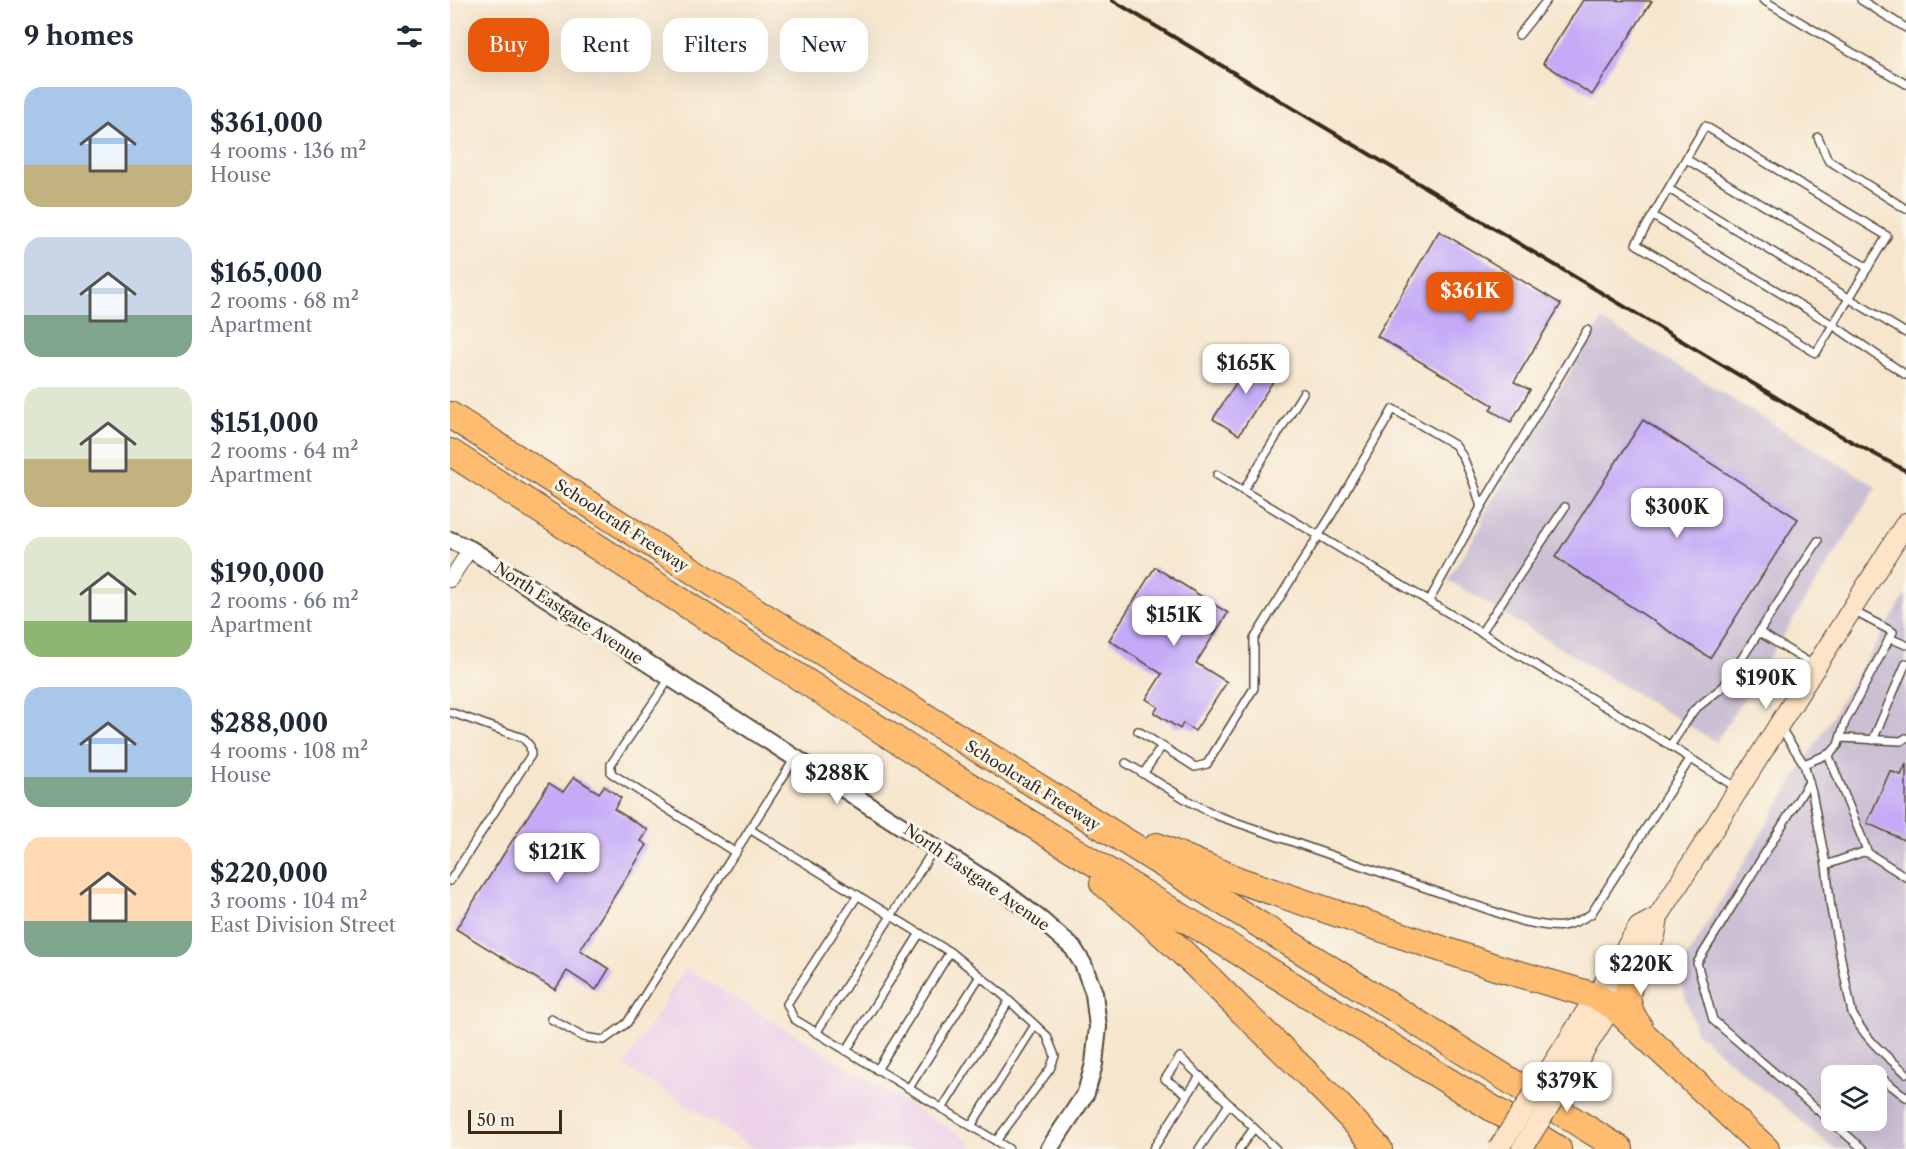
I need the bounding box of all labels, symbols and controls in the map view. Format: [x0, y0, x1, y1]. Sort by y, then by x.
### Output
chip: Buy [468, 18, 549, 72]
chip: Rent [561, 18, 651, 72]
chip: Filters [663, 18, 768, 72]
chip: New [780, 18, 868, 72]
text: 9 homes [24, 20, 134, 52]
icon: filters [393, 20, 426, 53]
text: $361,000 [210, 107, 323, 139]
icon: home [72, 111, 144, 183]
text: 4 rooms · 136 m² [210, 139, 366, 163]
text: House [210, 163, 271, 187]
text: $165,000 [210, 257, 323, 289]
icon: home [72, 261, 144, 333]
pin: $361K [1428, 272, 1512, 323]
text: $361K [1440, 279, 1500, 303]
text: 2 rooms · 68 m² [210, 289, 359, 313]
text: Apartment [210, 313, 313, 337]
pin: $165K [1204, 344, 1288, 395]
text: $165K [1216, 351, 1276, 375]
text: $151,000 [210, 407, 319, 439]
icon: home [72, 411, 144, 483]
text: 2 rooms · 64 m² [210, 439, 359, 463]
text: Apartment [210, 463, 313, 487]
street label: Schoolcraft Freeway [551, 474, 694, 576]
pin: $300K [1635, 488, 1719, 539]
text: $300K [1645, 495, 1709, 519]
text: $190,000 [210, 557, 325, 589]
street label: North Eastgate Avenue [491, 557, 647, 669]
icon: home [72, 561, 144, 633]
text: 2 rooms · 66 m² [210, 589, 359, 613]
pin: $151K [1132, 596, 1216, 647]
text: $151K [1146, 603, 1202, 627]
text: Apartment [210, 613, 313, 637]
pin: $190K [1724, 659, 1808, 710]
text: $190K [1736, 666, 1796, 690]
text: $288,000 [210, 707, 328, 739]
icon: home [72, 711, 144, 783]
street label: Schoolcraft Freeway [962, 735, 1105, 835]
text: 4 rooms · 108 m² [210, 739, 368, 763]
pin: $288K [795, 754, 879, 805]
text: $288K [805, 761, 869, 785]
text: House [210, 763, 271, 787]
street label: North Eastgate Avenue [900, 819, 1054, 935]
pin: $121K [515, 833, 599, 884]
text: $121K [529, 840, 585, 864]
text: $220,000 [210, 857, 328, 889]
icon: home [72, 861, 144, 933]
text: 3 rooms · 104 m² [210, 889, 367, 913]
text: East Division Street [210, 913, 396, 937]
pin: $220K [1599, 945, 1683, 996]
text: $220K [1609, 952, 1673, 976]
pin: $379K [1525, 1062, 1609, 1113]
map controls [1821, 1065, 1887, 1131]
button: layers [1821, 1065, 1887, 1131]
text: $379K [1537, 1069, 1597, 1093]
scale bar [468, 1107, 562, 1134]
text: 50 m [477, 1110, 515, 1130]

